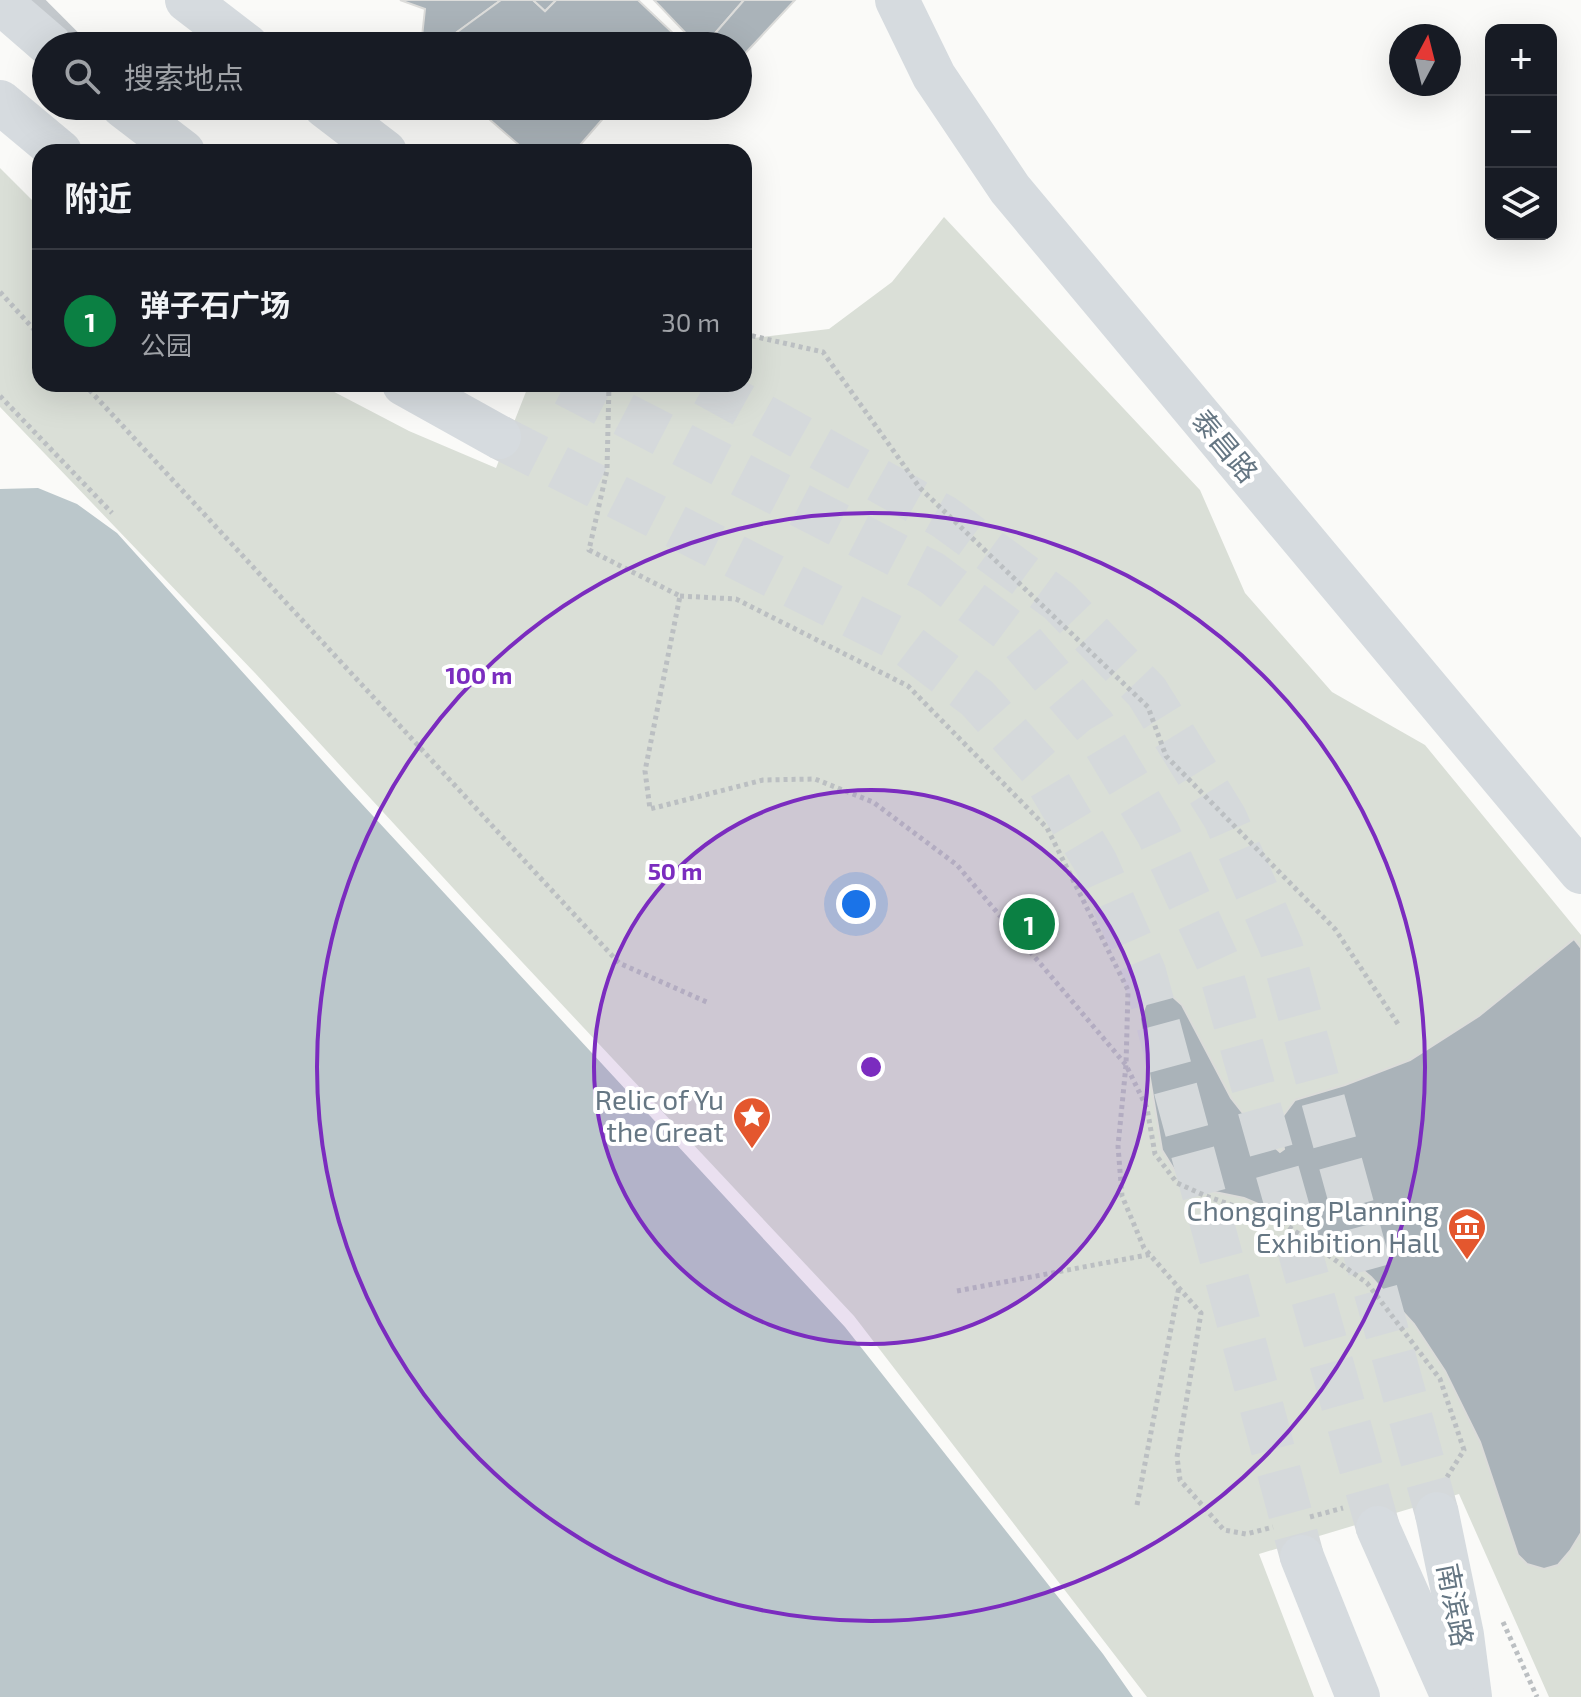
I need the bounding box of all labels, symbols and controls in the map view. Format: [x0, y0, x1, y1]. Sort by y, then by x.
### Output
north arrow [1389, 24, 1461, 96]
map controls [1485, 24, 1557, 240]
button: + [1485, 24, 1557, 96]
search box [32, 32, 752, 120]
icon: search [60, 54, 104, 98]
text: 搜索地点 [124, 59, 244, 95]
button: − [1485, 96, 1557, 168]
button: layers [1485, 168, 1557, 240]
text: 附近 [64, 177, 132, 218]
text: 弹子石广场 [140, 286, 290, 322]
text: 1 [84, 306, 96, 337]
text: 30 m [661, 306, 720, 337]
text: 公园 [140, 329, 192, 360]
street label: 泰昌路 [1186, 402, 1266, 488]
text: 100 m [446, 660, 512, 689]
text: 50 m [648, 856, 702, 885]
your location [836, 884, 876, 924]
pin: 1 [1003, 894, 1055, 954]
centre of rings [857, 1053, 885, 1081]
place label: Relic of Yu the Great [595, 1082, 724, 1148]
place icon: Relic of Yu the Great [731, 1095, 773, 1150]
place label: Chongqing Planning Exhibition Hall [1186, 1193, 1440, 1259]
museum icon: Chongqing Planning Exhibition Hall [1446, 1206, 1488, 1261]
street label: 南滨路 [1431, 1560, 1481, 1649]

